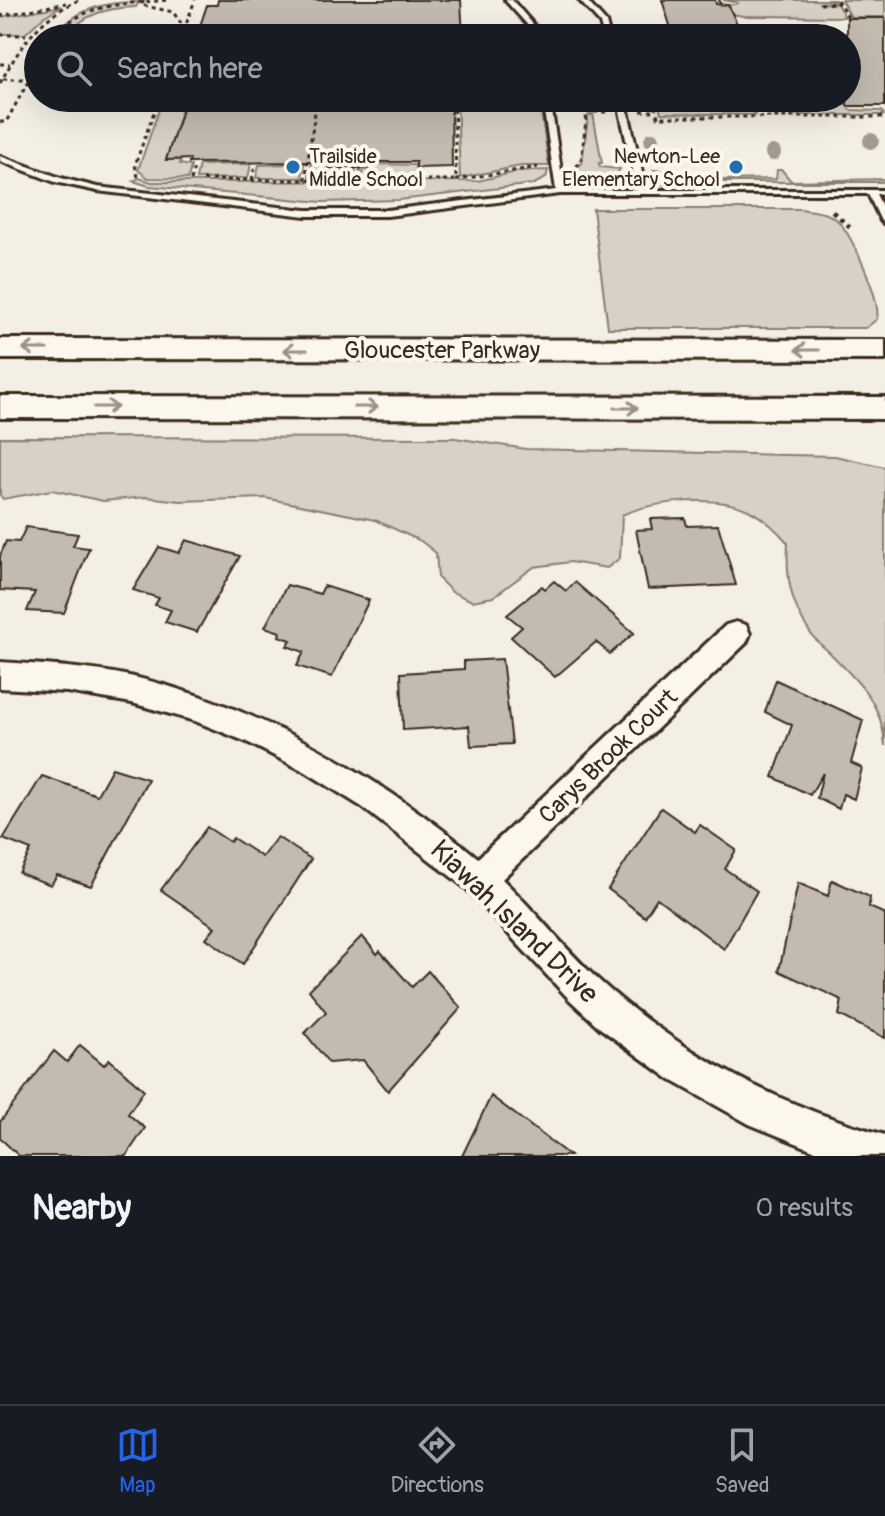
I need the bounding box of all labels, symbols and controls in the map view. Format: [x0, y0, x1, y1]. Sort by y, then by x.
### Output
search box [24, 24, 861, 112]
icon: search [52, 46, 96, 90]
text: Search here [116, 50, 263, 87]
place label: Trailside Middle School [309, 144, 423, 192]
place label: Newton-Lee Elementary School [562, 144, 720, 192]
marker: Trailside Middle School [284, 158, 302, 176]
marker: Newton-Lee Elementary School [727, 158, 745, 176]
street label: Gloucester Parkway [344, 336, 540, 365]
one-way arrow [22, 341, 49, 357]
one-way arrow [282, 342, 309, 358]
one-way arrow [794, 342, 821, 358]
one-way arrow [92, 399, 119, 415]
one-way arrow [352, 399, 379, 415]
one-way arrow [612, 400, 639, 416]
street label: Carys Brook Court [533, 683, 684, 830]
street label: Kiawah Island Drive [422, 833, 606, 1011]
text: Nearby [32, 1187, 131, 1230]
text: 0 results [756, 1192, 853, 1224]
tab: Map [116, 1423, 160, 1499]
tab: Directions [391, 1423, 484, 1499]
tab: Saved [715, 1423, 769, 1499]

